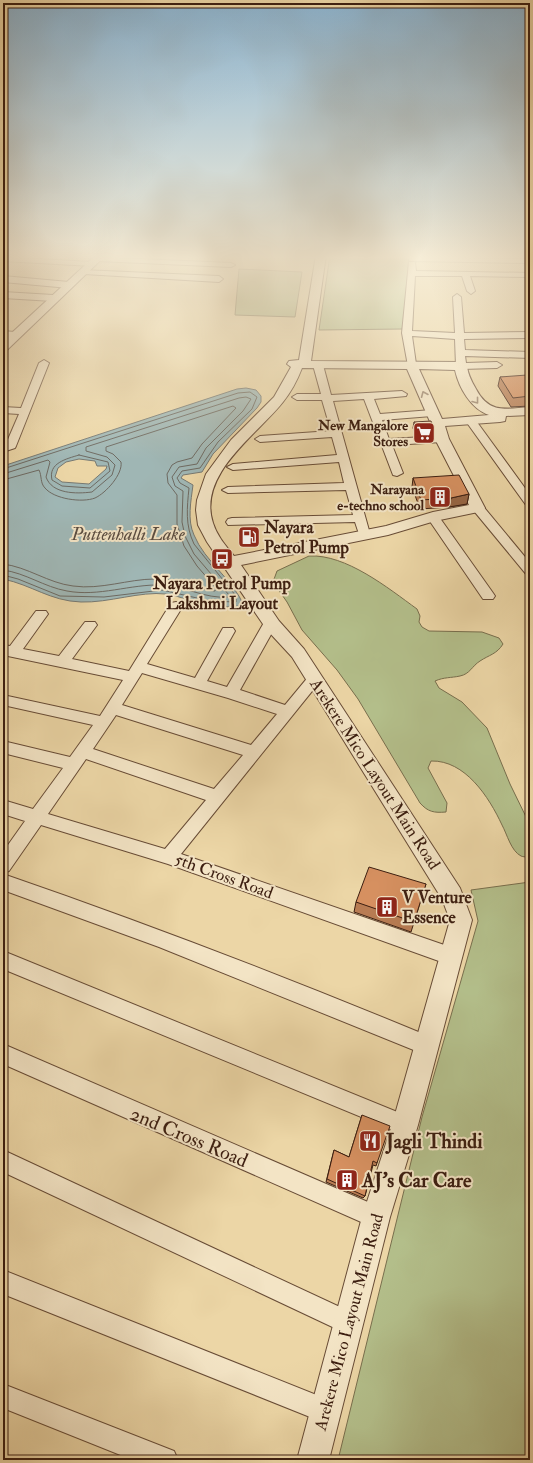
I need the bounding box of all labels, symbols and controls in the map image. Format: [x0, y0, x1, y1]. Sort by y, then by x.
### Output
one-way arrow [420, 391, 428, 398]
one-way arrow [471, 396, 478, 403]
place label: New Mangalore Stores [317, 417, 408, 450]
supermarket icon: New Mangalore Stores [411, 420, 437, 446]
place label: Narayana e-techno school [337, 481, 425, 514]
building icon: Narayana e-techno school [427, 484, 453, 510]
place label: Nayara Petrol Pump [263, 517, 349, 559]
water label: Puttenhalli Lake [70, 523, 186, 546]
fuel station icon: Nayara Petrol Pump [236, 524, 262, 550]
bus stop icon: Nayara Petrol Pump Lakshmi Layout [209, 546, 235, 572]
place label: Nayara Petrol Pump Lakshmi Layout [152, 573, 291, 615]
street label: Arekere Mico Layout Main Road [304, 674, 445, 875]
street label: 5th Cross Road [172, 849, 277, 904]
place label: V Venture Essence [401, 887, 473, 928]
building icon: V Venture Essence [374, 894, 400, 920]
street label: 2nd Cross Road [126, 1101, 252, 1173]
restaurant icon: Jagli Thindi [357, 1128, 383, 1154]
place label: Jagli Thindi [385, 1129, 483, 1155]
building icon: AJ's Car Care [334, 1167, 360, 1193]
place label: AJ's Car Care [361, 1168, 472, 1193]
street label: Arekere Mico Layout Main Road [310, 1211, 389, 1434]

